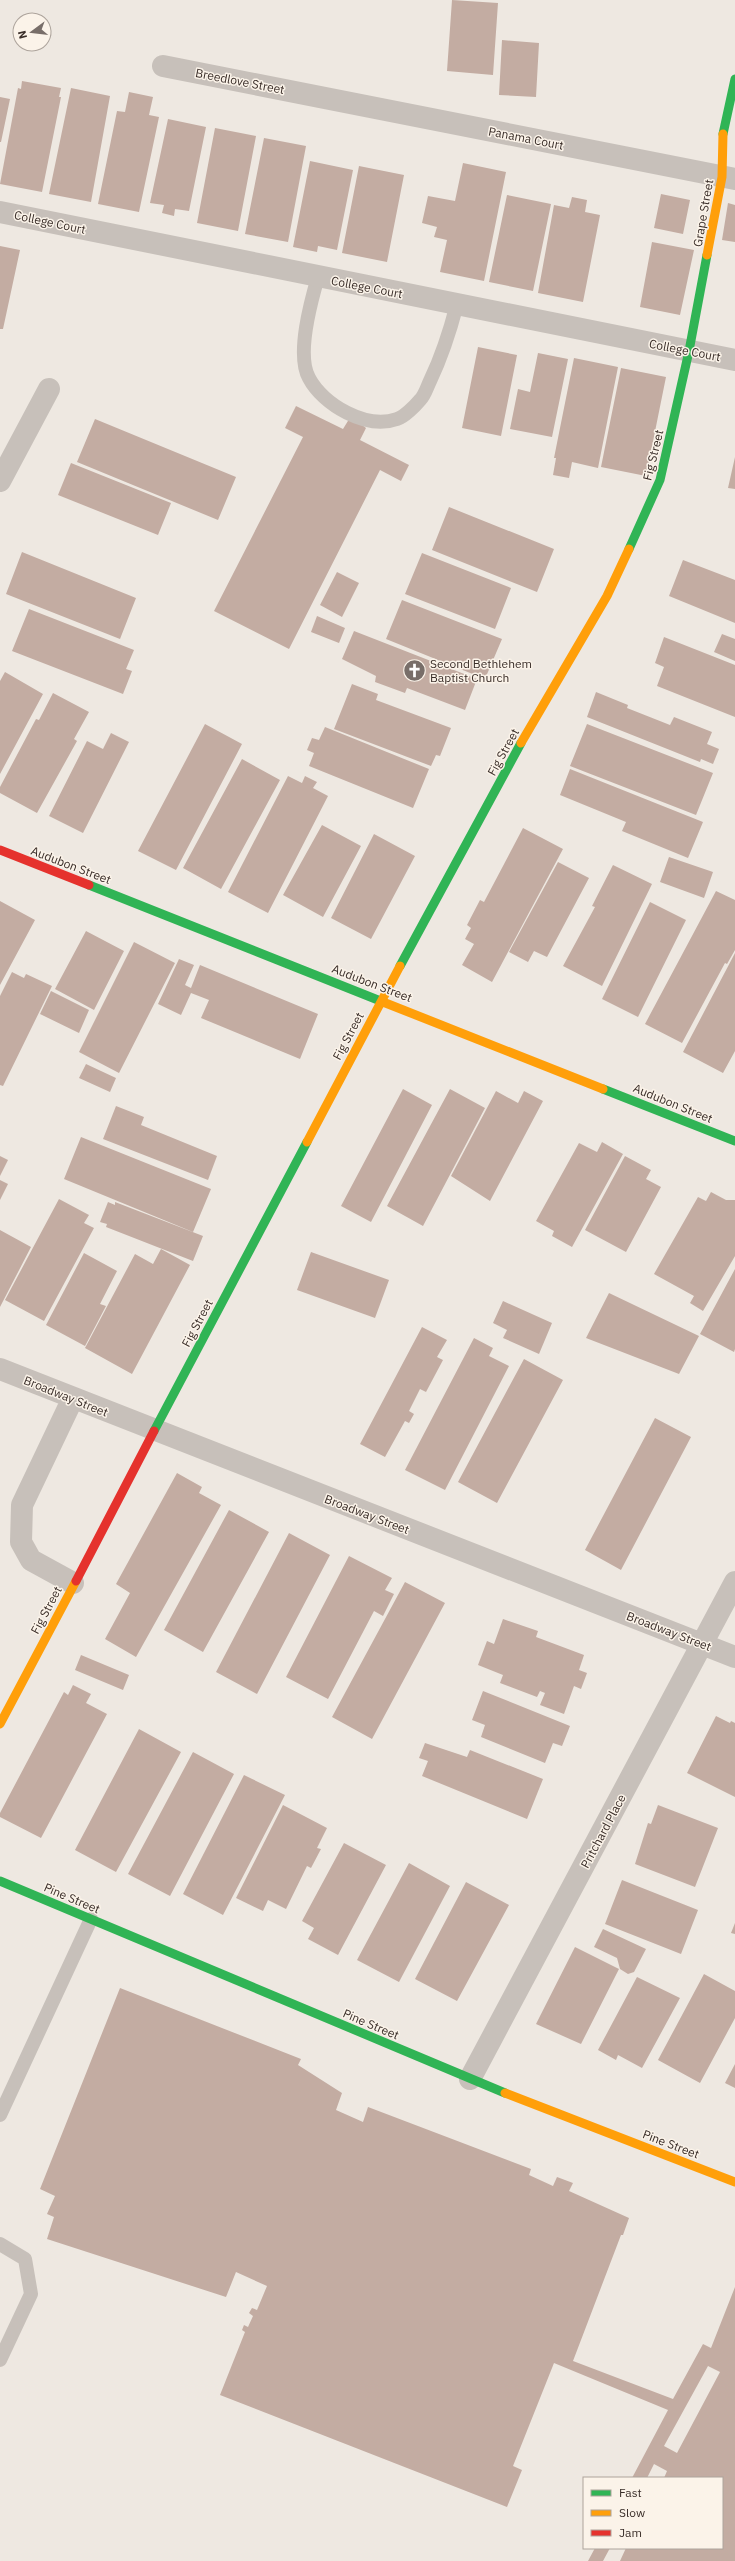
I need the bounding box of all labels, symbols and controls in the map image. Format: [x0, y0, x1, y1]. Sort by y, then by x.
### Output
north arrow [12, 12, 52, 52]
text: N [15, 29, 30, 40]
street label: Breedlove Street [194, 65, 286, 97]
street label: Panama Court [487, 123, 565, 153]
street label: Grape Street [690, 178, 716, 248]
street label: College Court [13, 207, 87, 237]
street label: College Court [330, 273, 404, 301]
street label: College Court [648, 336, 722, 364]
street label: Fig Street [639, 428, 667, 482]
place label: Second Bethlehem Baptist Church [430, 656, 532, 685]
church icon: Second Bethlehem Baptist Church [401, 657, 427, 683]
street label: Fig Street [484, 726, 522, 778]
street label: Audubon Street [29, 843, 113, 887]
street label: Audubon Street [330, 961, 414, 1005]
street label: Fig Street [329, 1010, 367, 1062]
street label: Audubon Street [631, 1080, 715, 1126]
street label: Fig Street [178, 1297, 216, 1349]
street label: Broadway Street [22, 1372, 110, 1420]
street label: Broadway Street [323, 1491, 411, 1537]
street label: Fig Street [27, 1584, 65, 1636]
street label: Broadway Street [625, 1608, 713, 1654]
street label: Pritchard Place [577, 1791, 629, 1871]
street label: Pine Street [42, 1879, 102, 1917]
street label: Pine Street [341, 2005, 401, 2043]
street label: Pine Street [641, 2126, 701, 2162]
legend [583, 2477, 723, 2549]
text: Fast [619, 2485, 642, 2500]
text: Slow [619, 2505, 645, 2520]
text: Jam [619, 2525, 642, 2540]

